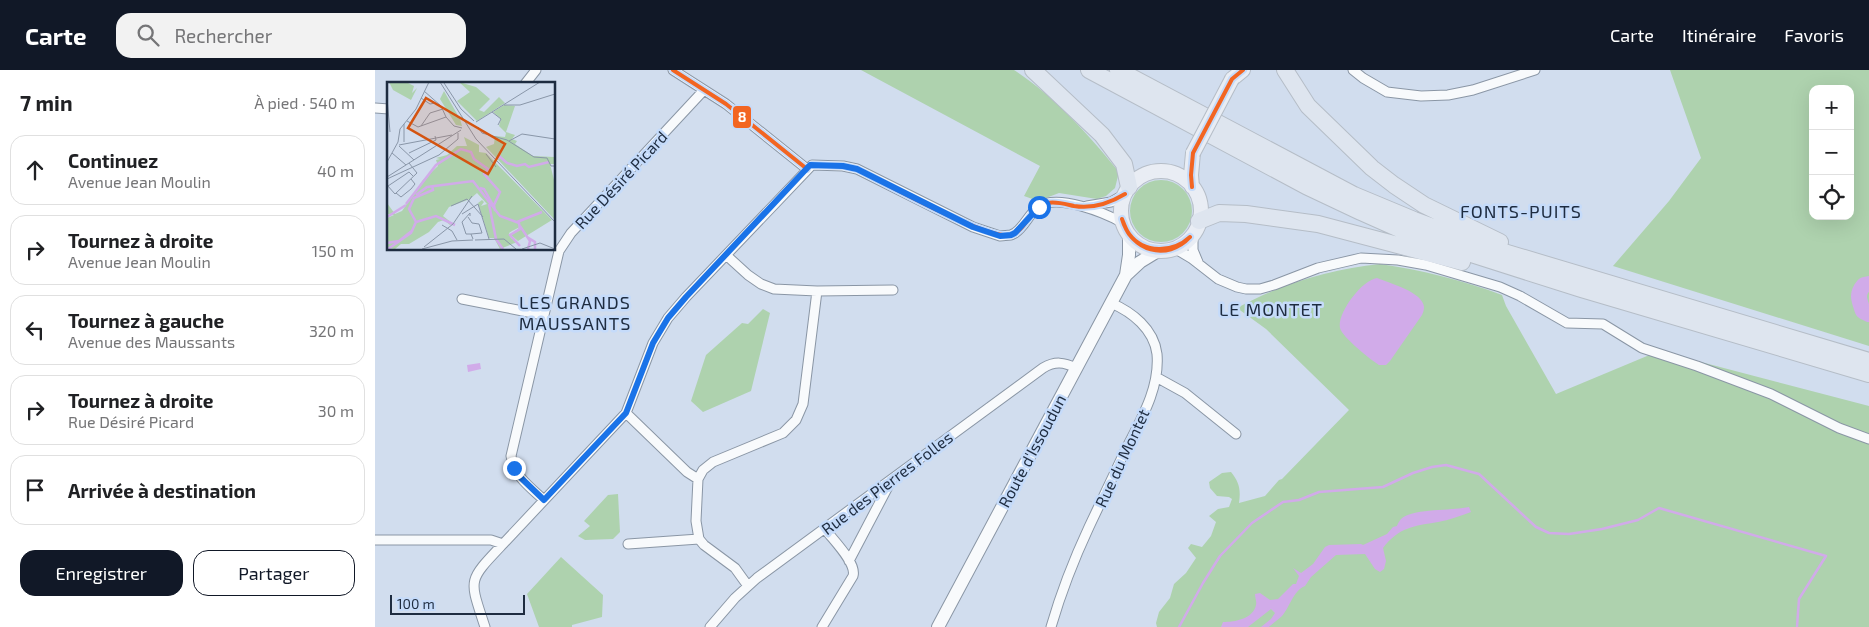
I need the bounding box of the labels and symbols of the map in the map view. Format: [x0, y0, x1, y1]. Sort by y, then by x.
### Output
inset map [387, 82, 555, 250]
line badge: 8 [732, 105, 752, 129]
text: 8 [738, 108, 746, 125]
street label: Rue Désiré Picard [571, 127, 671, 232]
route start [1028, 196, 1051, 219]
district label: FONTS-PUITS [1460, 200, 1582, 222]
district label: LES GRANDS MAUSSANTS [519, 291, 631, 334]
district label: LE MONTET [1219, 298, 1323, 320]
street label: Route d'Issoudun [994, 391, 1069, 510]
street label: Rue du Montet [1090, 406, 1153, 510]
street label: Rue des Pierres Folles [817, 427, 956, 538]
route end [503, 457, 526, 480]
scale bar [390, 592, 525, 615]

